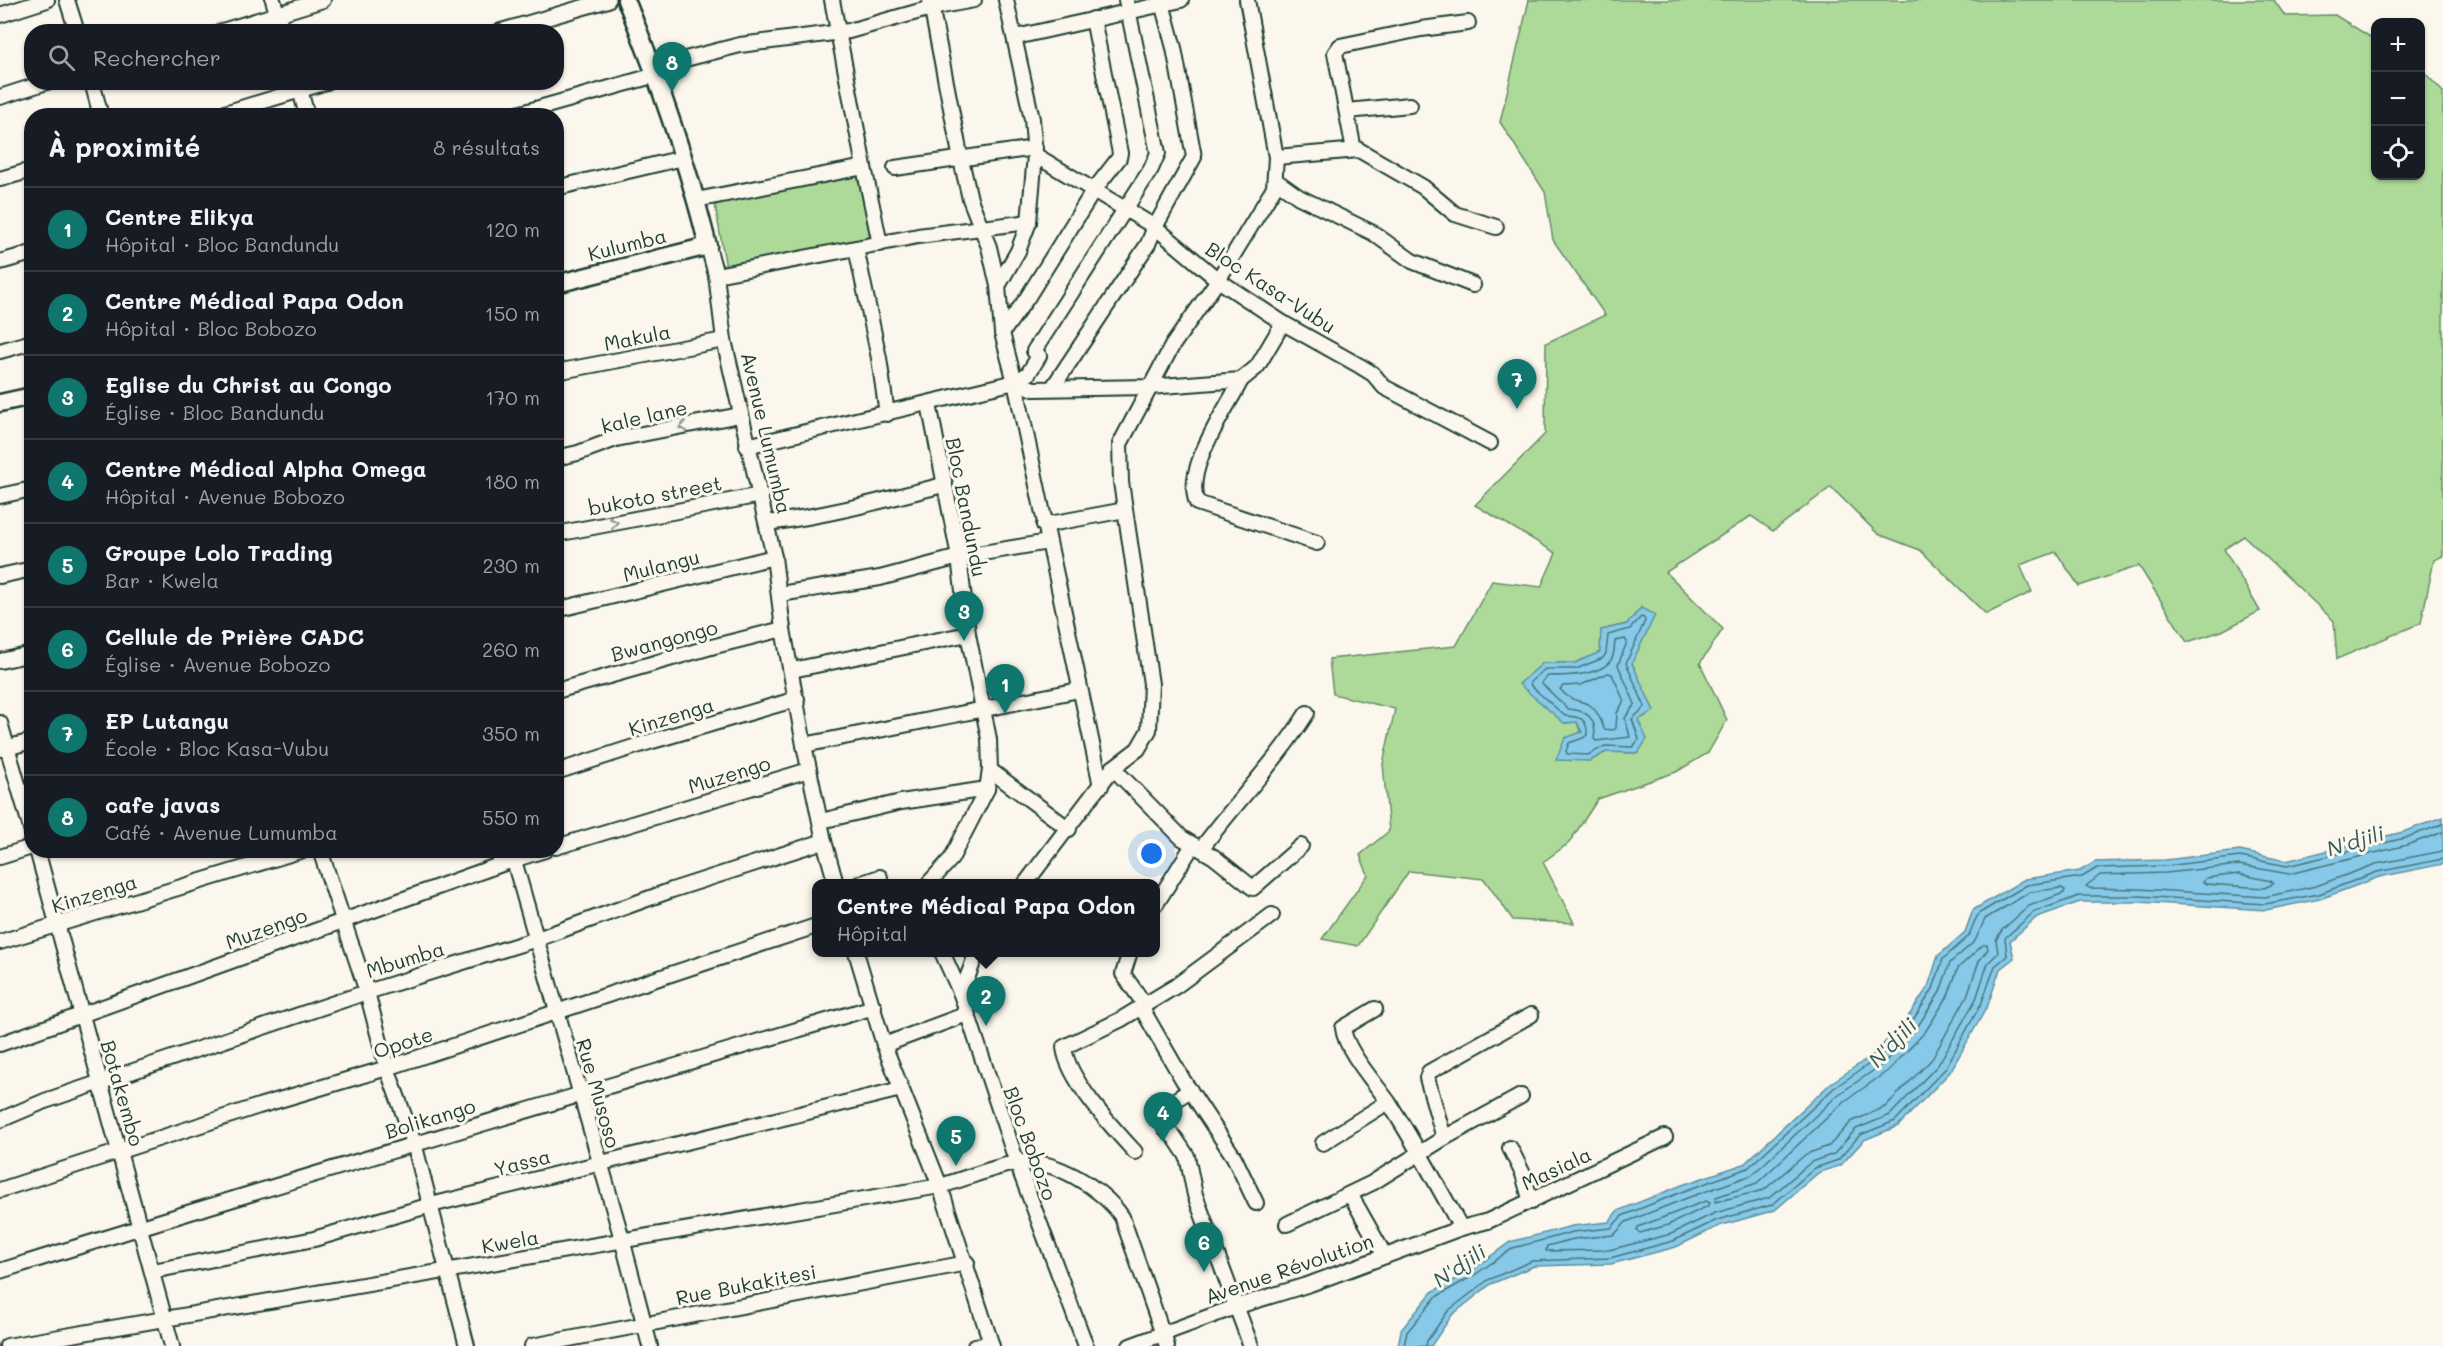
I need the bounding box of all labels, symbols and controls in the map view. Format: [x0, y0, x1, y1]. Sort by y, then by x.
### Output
map controls [2371, 18, 2425, 180]
button: + [2371, 18, 2425, 72]
search box [24, 24, 564, 90]
icon: search [45, 41, 78, 74]
pin: 8 [652, 42, 692, 92]
text: Rechercher [93, 43, 221, 72]
button: − [2371, 72, 2425, 126]
button: locate [2371, 126, 2425, 180]
text: À proximité [48, 130, 200, 164]
text: 8 résultats [433, 134, 540, 160]
text: Centre Elikya [105, 202, 254, 231]
text: 1 [63, 216, 72, 242]
text: 120 m [485, 216, 540, 242]
street label: Kulumba [585, 222, 669, 266]
text: Hôpital · Bloc Bandundu [105, 231, 339, 257]
street label: Bloc Kasa-Vubu [1201, 235, 1341, 339]
text: Centre Médical Papa Odon [105, 286, 404, 315]
text: 2 [62, 300, 73, 326]
text: 150 m [485, 300, 540, 326]
text: Hôpital · Bloc Bobozo [105, 315, 317, 341]
street label: Makula [601, 318, 673, 356]
street label: Avenue Lumumba [736, 350, 798, 516]
pin: 7 [1498, 360, 1537, 409]
text: Eglise du Christ au Congo [105, 370, 392, 399]
text: 3 [62, 384, 74, 410]
text: 170 m [485, 384, 540, 410]
street label: kale lane [598, 393, 690, 439]
text: Église · Bloc Bandundu [105, 399, 325, 425]
one-way arrow [678, 420, 688, 433]
street label: Bloc Bandundu [941, 435, 993, 579]
text: Centre Médical Alpha Omega [105, 454, 427, 483]
text: 4 [61, 468, 74, 494]
text: 180 m [484, 468, 540, 494]
street label: bukoto street [586, 469, 724, 521]
text: Hôpital · Avenue Bobozo [105, 483, 345, 509]
one-way arrow [609, 517, 619, 530]
text: Groupe Lolo Trading [105, 538, 333, 567]
street label: Mulangu [620, 543, 702, 587]
text: 5 [62, 552, 73, 578]
text: 230 m [482, 552, 540, 578]
text: Bar · Kwela [105, 567, 219, 593]
pin: 3 [944, 592, 984, 641]
street label: Bwangongo [608, 613, 720, 667]
text: Cellule de Prière CADC [105, 622, 364, 651]
text: 6 [61, 636, 74, 662]
text: 260 m [482, 636, 540, 662]
text: Église · Avenue Bobozo [105, 651, 330, 677]
pin: 1 [986, 664, 1024, 714]
street label: Kinzenga [625, 691, 717, 741]
text: EP Lutangu [105, 706, 229, 735]
text: 7 [62, 720, 73, 746]
text: 350 m [482, 720, 540, 746]
text: École · Bloc Kasa-Vubu [105, 735, 329, 761]
street label: Muzengo [685, 749, 774, 799]
text: cafe javas [105, 790, 220, 819]
text: 8 [61, 804, 74, 830]
text: 550 m [482, 804, 540, 830]
water label: N'djili [2323, 818, 2388, 861]
text: Café · Avenue Lumumba [105, 819, 338, 845]
your location [1137, 839, 1166, 868]
street label: Kinzenga [48, 868, 140, 918]
popup [812, 879, 1160, 957]
text: Centre Médical Papa Odon [837, 891, 1135, 920]
street label: Muzengo [222, 901, 310, 955]
text: Hôpital [837, 920, 908, 946]
street label: Mbumba [363, 935, 447, 983]
pin: 2 [966, 976, 1006, 1026]
water label: N'djili [1862, 1011, 1922, 1072]
street label: Opote [370, 1020, 436, 1064]
street label: Rue Musoso [571, 1035, 627, 1151]
street label: Botakembo [95, 1037, 151, 1149]
street label: Bloc Bobozo [998, 1082, 1064, 1204]
street label: Bolikango [382, 1092, 478, 1144]
pin: 4 [1144, 1092, 1182, 1142]
pin: 5 [936, 1116, 976, 1166]
street label: Masiala [1517, 1141, 1595, 1195]
street label: Yassa [491, 1142, 553, 1182]
pin: 6 [1184, 1222, 1224, 1272]
street label: Kwela [479, 1223, 541, 1259]
street label: Avenue Révolution [1201, 1227, 1377, 1309]
water label: N'djili [1427, 1237, 1491, 1293]
street label: Rue Bukakitesi [673, 1258, 819, 1310]

